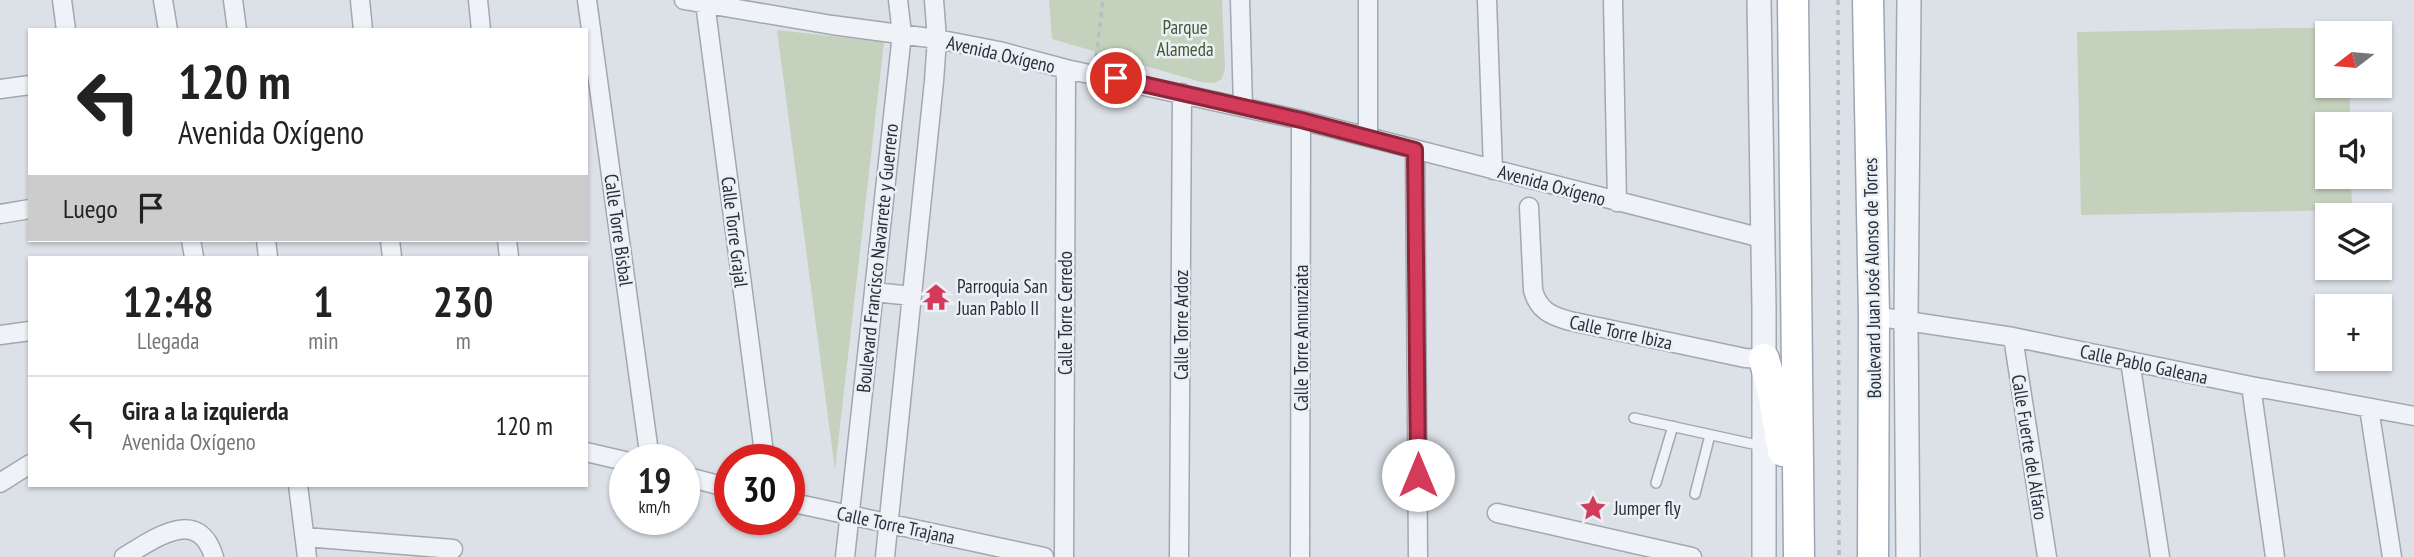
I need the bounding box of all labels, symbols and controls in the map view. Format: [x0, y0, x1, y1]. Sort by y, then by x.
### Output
park label: Parque Alameda [1156, 15, 1214, 61]
north arrow [2315, 21, 2392, 98]
map controls [2315, 21, 2392, 371]
street label: Avenida Oxígeno [944, 30, 1058, 78]
pin [1086, 48, 1146, 108]
text: 120 m [178, 49, 291, 113]
icon: left [63, 56, 154, 147]
icon: arrive [1097, 59, 1135, 97]
text: Avenida Oxígeno [178, 111, 364, 153]
button: sound [2315, 112, 2392, 189]
street label: Boulevard Francisco Navarrete y Guerrero [851, 122, 903, 394]
street label: Boulevard Juan José Alonso de Torres [1858, 157, 1886, 399]
street label: Avenida Oxígeno [1496, 159, 1608, 211]
street label: Calle Torre Bisbal [599, 172, 639, 288]
street label: Calle Torre Grajal [716, 175, 754, 289]
icon: arrive [132, 189, 170, 227]
text: Luego [63, 192, 118, 225]
button: layers [2315, 203, 2392, 280]
street label: Calle Torre Cerredo [1053, 251, 1077, 375]
street label: Calle Torre Annunziata [1289, 265, 1313, 411]
street label: Calle Torre Ardoz [1169, 270, 1193, 380]
text: 12:48 [123, 274, 214, 329]
text: 1 [313, 274, 333, 329]
text: 230 [433, 274, 493, 329]
place label: Parroquia San Juan Pablo II [956, 274, 1048, 320]
temple icon: Parroquia San Juan Pablo II [921, 282, 951, 312]
button: + [2315, 294, 2392, 371]
street label: Calle Torre Ibiza [1567, 309, 1675, 355]
text: Llegada [137, 326, 199, 355]
text: min [308, 326, 338, 355]
text: m [456, 326, 471, 355]
street label: Calle Pablo Galeana [2078, 339, 2210, 389]
street label: Calle Fuerte del Alfaro [2007, 373, 2053, 521]
text: Gira a la izquierda [122, 394, 289, 427]
icon: left [63, 406, 101, 444]
text: 120 m [495, 409, 553, 442]
text: Avenida Oxígeno [122, 427, 256, 456]
position arrow [1381, 438, 1455, 512]
speed limit sign: 30 [714, 444, 805, 535]
text: 19 [638, 457, 671, 503]
place icon: Jumper fly [1578, 493, 1608, 523]
text: km/h [639, 495, 670, 518]
place label: Jumper fly [1613, 496, 1681, 520]
street label: Calle Torre Trajana [835, 501, 957, 549]

